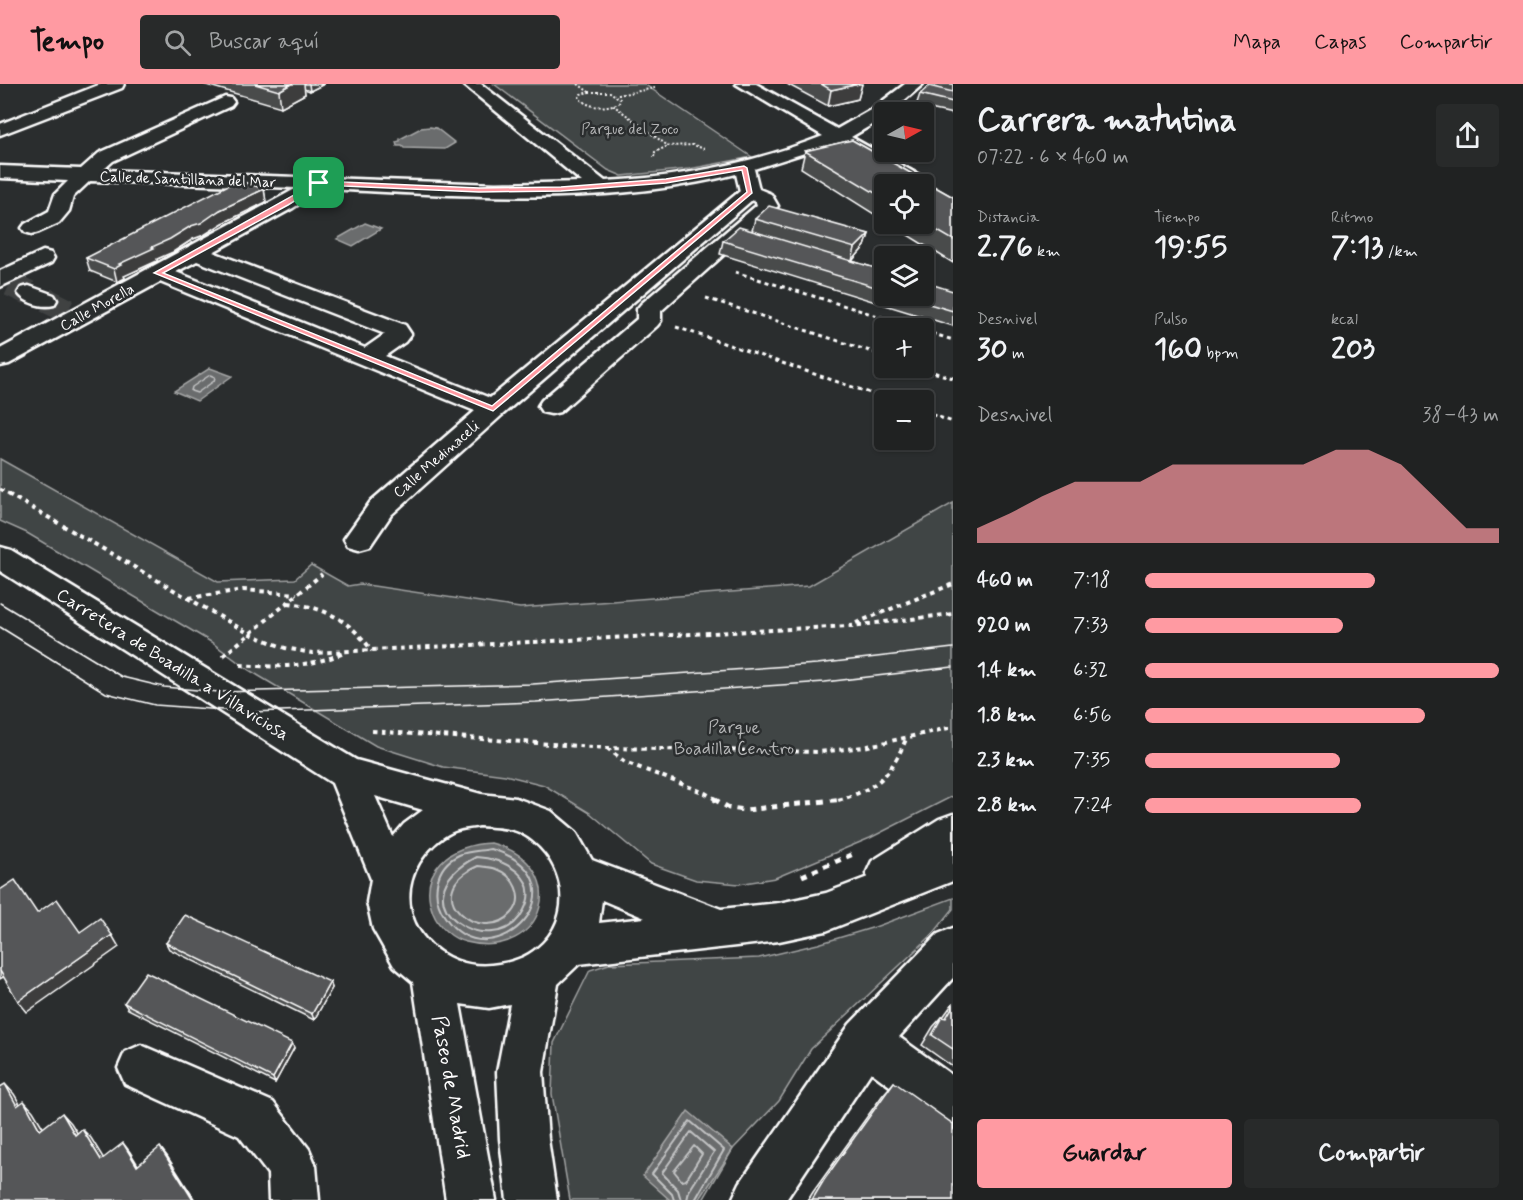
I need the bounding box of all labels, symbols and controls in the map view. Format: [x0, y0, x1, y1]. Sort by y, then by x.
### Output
search box [140, 15, 560, 69]
text: Tempo [30, 24, 104, 61]
icon: search [161, 26, 194, 59]
text: Buscar aquí [209, 28, 320, 56]
text: Mapa [1233, 28, 1281, 56]
text: Capas [1314, 28, 1367, 56]
text: Compartir [1400, 28, 1493, 56]
text: Carrera matutina [977, 99, 1237, 143]
north arrow [874, 102, 934, 162]
map controls [874, 102, 934, 450]
button: share [1436, 104, 1499, 167]
park label: Parque del Zoco [581, 120, 679, 140]
text: 07:22 · 6 × 460 m [977, 144, 1129, 171]
pin [293, 157, 344, 208]
icon: arrive [302, 166, 335, 199]
street label: Calle de Santillana del Mar [99, 167, 277, 193]
button: locate [874, 174, 934, 234]
text: Distancia [977, 207, 1039, 228]
text: Tiempo [1154, 207, 1200, 228]
text: Ritmo [1331, 207, 1373, 228]
text: 2.76 [977, 228, 1033, 267]
text: 19:55 [1154, 228, 1227, 267]
text: 7:13 [1331, 228, 1383, 267]
text: km [1033, 241, 1060, 262]
text: /km [1383, 241, 1418, 262]
button: layers [874, 246, 934, 306]
street label: Calle Morella [57, 279, 138, 336]
text: Desnivel [977, 309, 1037, 330]
text: Pulso [1154, 309, 1188, 330]
text: kcal [1331, 309, 1358, 330]
button: + [874, 318, 934, 378]
text: 30 [977, 330, 1008, 369]
text: 160 [1154, 330, 1202, 369]
text: 203 [1331, 330, 1375, 369]
text: m [1008, 343, 1025, 364]
text: bpm [1202, 343, 1239, 364]
button: − [874, 390, 934, 450]
text: Desnivel [977, 402, 1052, 429]
text: 38–43 m [1422, 402, 1499, 429]
street label: Calle Medinaceli [389, 417, 484, 503]
text: 460 m [977, 567, 1033, 594]
text: 7:18 [1073, 567, 1110, 594]
street label: Carretera de Boadilla a Villaviciosa [52, 583, 293, 747]
text: 920 m [977, 612, 1031, 639]
text: 7:33 [1073, 612, 1108, 639]
text: 1.4 km [977, 657, 1036, 684]
text: 6:32 [1073, 657, 1108, 684]
text: 1.8 km [977, 702, 1036, 729]
text: 6:56 [1073, 702, 1112, 729]
park label: Parque Boadilla Centro [674, 716, 794, 761]
text: 2.3 km [977, 747, 1035, 774]
text: 7:35 [1073, 747, 1110, 774]
text: 2.8 km [977, 792, 1037, 819]
text: 7:24 [1073, 792, 1112, 819]
street label: Paseo de Madrid [425, 1013, 477, 1161]
button: Guardar [977, 1119, 1232, 1188]
button: Compartir [1244, 1119, 1499, 1188]

